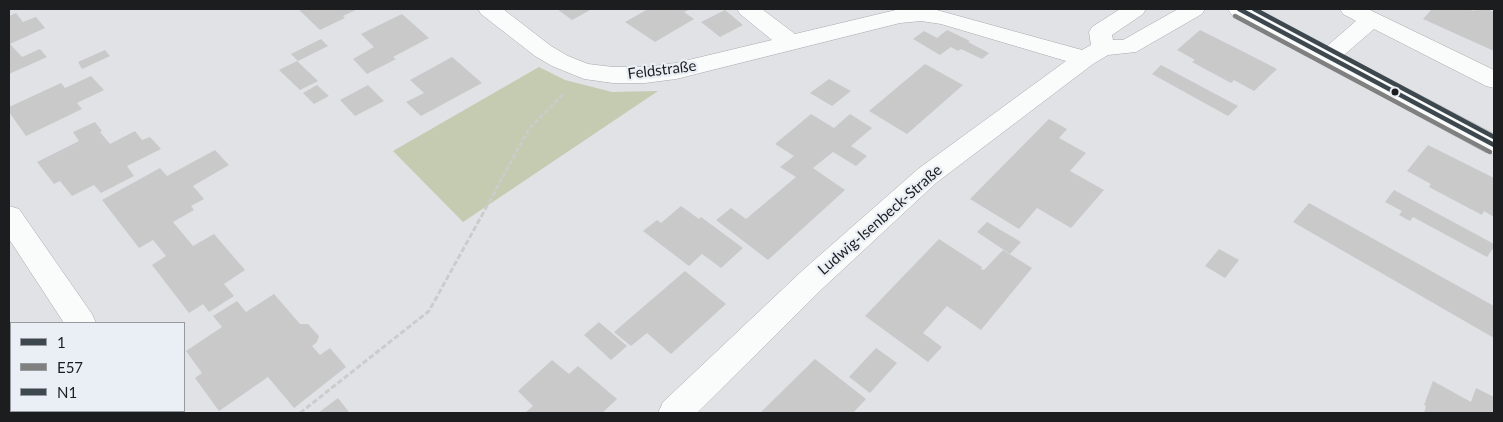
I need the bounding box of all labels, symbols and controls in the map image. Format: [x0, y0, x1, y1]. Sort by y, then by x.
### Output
street label: Feldstraße [627, 57, 697, 83]
unlabelled marker [1390, 87, 1400, 97]
street label: Ludwig-Isenbeck-Straße [814, 161, 946, 279]
legend [10, 322, 185, 412]
text: 1 [57, 333, 66, 351]
text: E57 [57, 358, 83, 376]
text: N1 [57, 383, 77, 401]

